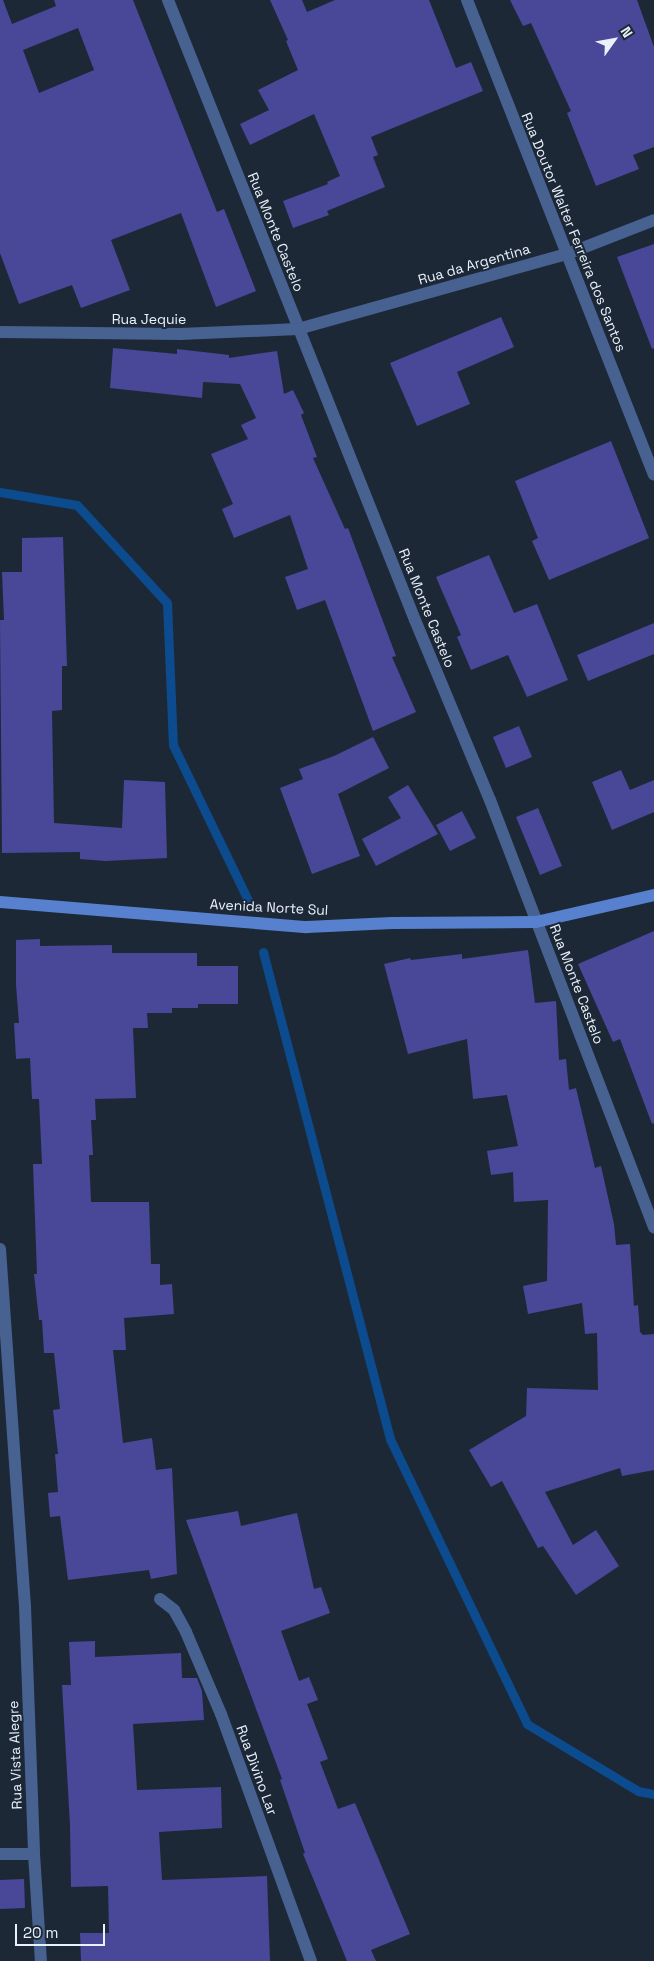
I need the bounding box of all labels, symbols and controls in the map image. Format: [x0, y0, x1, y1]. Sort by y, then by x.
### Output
north arrow [589, 15, 639, 65]
text: N [617, 23, 637, 41]
street label: Rua Doutor Walter Ferreira dos Santos [518, 110, 630, 354]
street label: Rua Monte Castelo [244, 170, 308, 294]
street label: Rua da Argentina [416, 240, 532, 288]
street label: Rua Jequie [112, 311, 186, 327]
street label: Rua Monte Castelo [395, 546, 459, 670]
street label: Avenida Norte Sul [209, 896, 329, 918]
street label: Rua Monte Castelo [546, 922, 608, 1046]
street label: Rua Vista Alegre [5, 1700, 25, 1810]
street label: Rua Divino Lar [233, 1723, 281, 1817]
scale bar [18, 1914, 108, 1946]
text: 20 m [23, 1923, 58, 1942]

